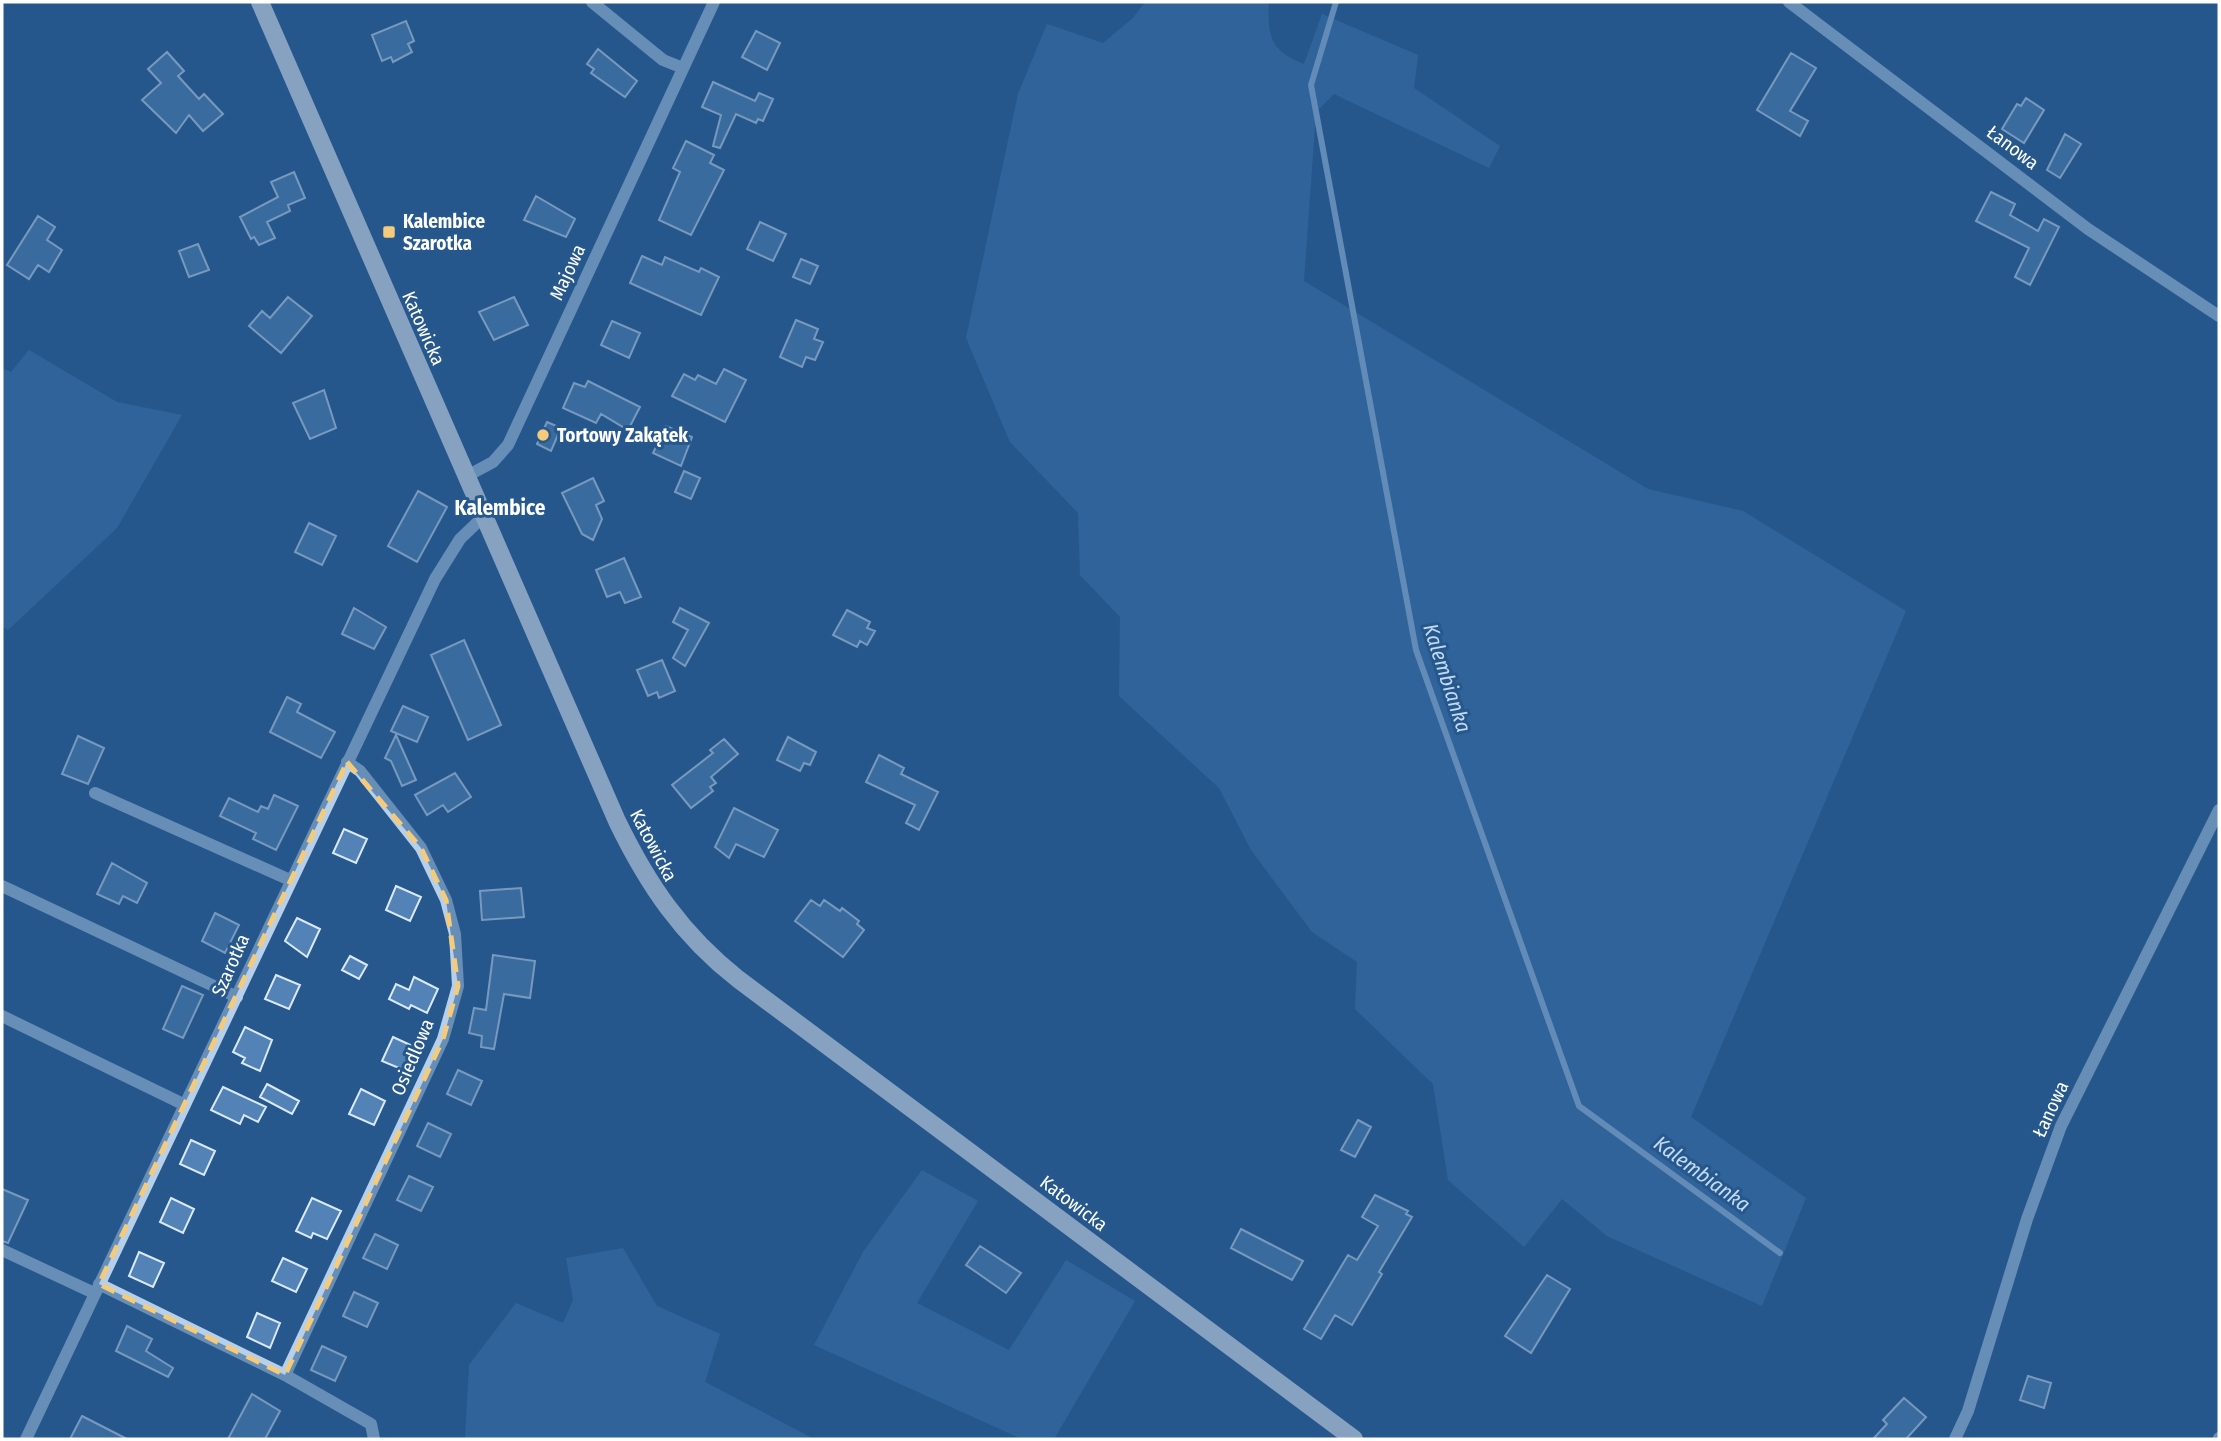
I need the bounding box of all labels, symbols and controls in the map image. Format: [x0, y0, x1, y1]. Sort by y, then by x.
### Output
street label: Łanowa [1982, 120, 2043, 174]
place label: Kalembice Szarotka [403, 210, 485, 255]
marker: Kalembice Szarotka [381, 224, 397, 240]
street label: Majowa [545, 241, 590, 304]
street label: Katowicka [397, 288, 450, 369]
place label: Tortowy Zakątek [557, 424, 688, 447]
marker: Tortowy Zakątek [535, 427, 551, 443]
district label: Kalembice [455, 495, 546, 521]
water label: Kalembianka [1417, 620, 1477, 736]
street label: Katowicka [625, 805, 682, 885]
street label: Szarotka [207, 930, 254, 1000]
street label: Osiedlowa [386, 1016, 439, 1099]
street label: Łanowa [2027, 1077, 2073, 1141]
water label: Kalembianka [1649, 1130, 1755, 1218]
street label: Katowicka [1035, 1171, 1112, 1236]

